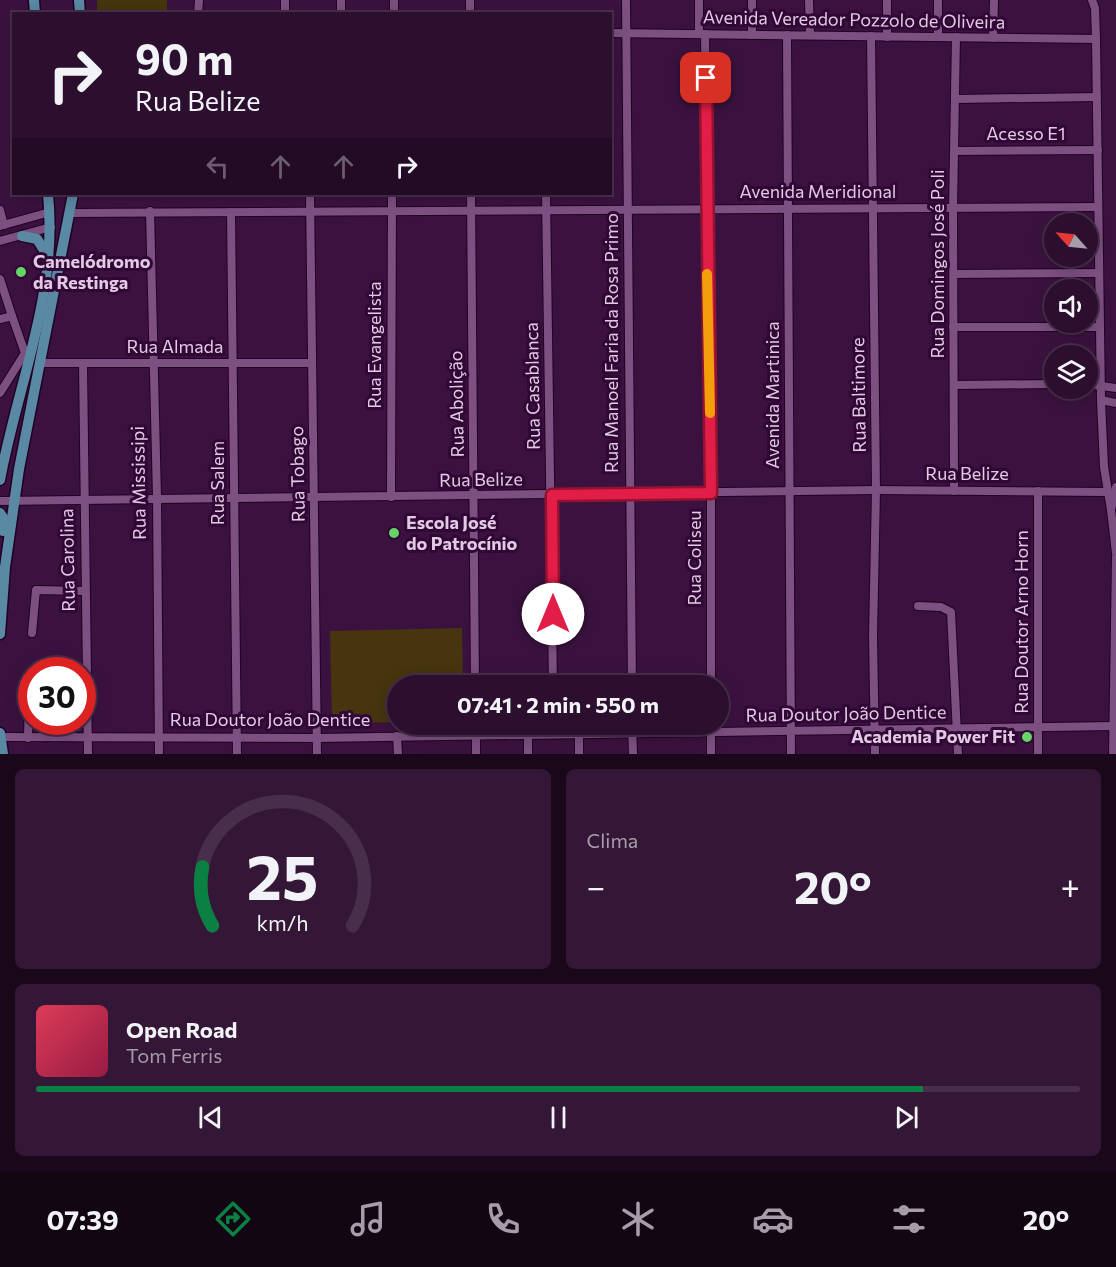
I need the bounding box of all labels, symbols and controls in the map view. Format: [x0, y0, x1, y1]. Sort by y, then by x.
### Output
street label: Avenida Vereador Pozzolo de Oliveira [703, 5, 1005, 33]
text: 90 m [135, 32, 234, 84]
icon: right [36, 36, 114, 114]
pin [680, 52, 731, 103]
icon: arrive [689, 61, 722, 94]
text: Rua Belize [135, 84, 260, 117]
street label: Acesso E1 [986, 122, 1066, 144]
icon: left [201, 150, 234, 183]
icon: ahead [264, 150, 297, 183]
icon: ahead [327, 150, 360, 183]
icon: right [390, 150, 423, 183]
street label: Rua Domingos José Poli [926, 169, 948, 359]
street label: Avenida Meridional [740, 180, 896, 202]
street label: Rua Manoel Faria da Rosa Primo [600, 213, 622, 473]
north arrow [1044, 213, 1098, 267]
map controls [1044, 213, 1098, 399]
place label: Camelódromo da Restinga [33, 250, 151, 293]
marker: Camelódromo da Restinga [14, 265, 28, 279]
button: sound [1044, 279, 1098, 333]
street label: Rua Evangelista [363, 281, 385, 409]
street label: Avenida Martinica [761, 321, 783, 469]
street label: Rua Casablanca [520, 322, 544, 450]
street label: Rua Almada [127, 335, 223, 357]
street label: Rua Baltimore [846, 337, 870, 453]
button: layers [1044, 345, 1098, 399]
street label: Rua Abolição [444, 350, 468, 458]
street label: Rua Mississipi [126, 426, 150, 540]
street label: Rua Tobago [285, 426, 309, 522]
street label: Rua Salem [206, 441, 228, 525]
street label: Rua Belize [925, 462, 1009, 484]
street label: Rua Belize [439, 467, 523, 491]
street label: Rua Carolina [55, 508, 79, 612]
place label: Escola José do Patrocínio [406, 511, 518, 554]
street label: Rua Coliseu [683, 511, 705, 605]
marker: Escola José do Patrocínio [387, 526, 401, 540]
street label: Rua Doutor Arno Horn [1010, 530, 1032, 714]
position arrow [521, 582, 585, 646]
speed limit sign: 30 [18, 657, 96, 735]
text: 07:41 · 2 min · 550 m [457, 691, 659, 718]
street label: Rua Doutor João Dentice [746, 700, 946, 726]
street label: Rua Doutor João Dentice [170, 708, 370, 730]
place label: Academia Power Fit [851, 725, 1015, 747]
marker: Academia Power Fit [1020, 730, 1034, 744]
text: Clima [587, 828, 638, 852]
text: 25 [247, 837, 319, 913]
text: 20° [794, 858, 872, 913]
text: − [587, 865, 605, 906]
text: + [1061, 865, 1080, 906]
text: km/h [257, 909, 309, 935]
text: Open Road [126, 1016, 237, 1043]
text: Tom Ferris [126, 1043, 222, 1067]
icon: previous [194, 1101, 227, 1134]
icon: pause [542, 1101, 575, 1134]
icon: next [890, 1101, 923, 1134]
icon: directions [212, 1198, 254, 1240]
icon: music [347, 1198, 389, 1240]
icon: phone [482, 1198, 524, 1240]
icon: climate [617, 1198, 659, 1240]
icon: car [752, 1198, 794, 1240]
icon: filters [888, 1198, 930, 1240]
text: 07:39 [47, 1203, 119, 1236]
text: 20° [1023, 1203, 1069, 1236]

